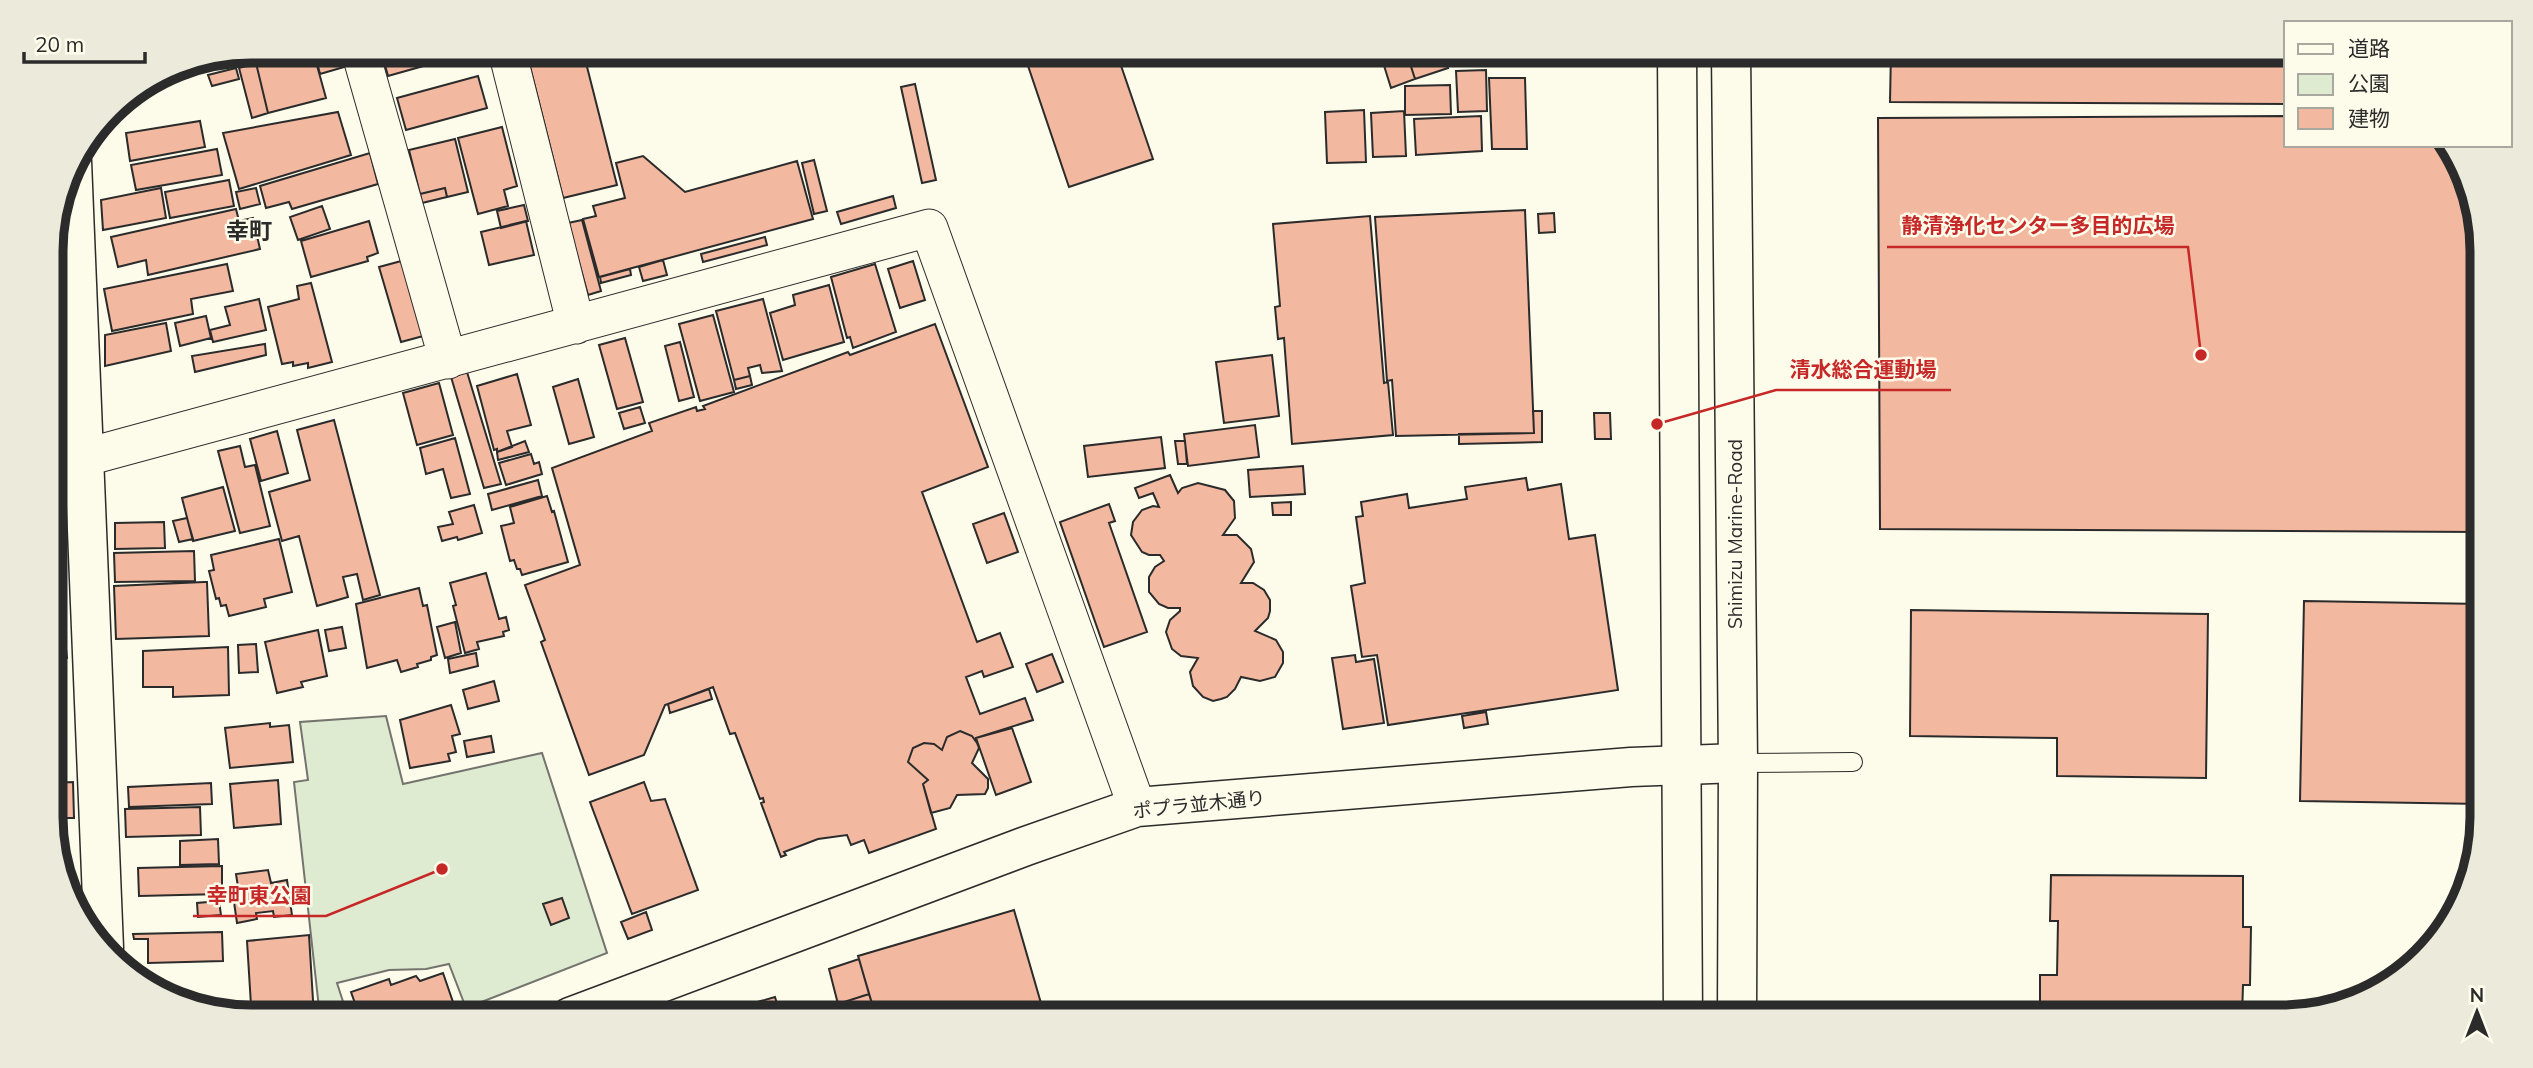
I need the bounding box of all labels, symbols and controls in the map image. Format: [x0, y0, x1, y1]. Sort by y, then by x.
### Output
scale bar [24, 21, 145, 65]
legend [2284, 21, 2512, 147]
text: 20 m [35, 31, 84, 57]
text: 道路 [2348, 35, 2390, 61]
text: 公園 [2348, 70, 2390, 96]
text: 建物 [2348, 105, 2390, 131]
callout: 静清浄化センター多目的広場 [1887, 205, 2188, 247]
text: 静清浄化センター多目的広場 [1902, 212, 2175, 238]
district label: 幸町 [226, 216, 272, 245]
callout: 清水総合運動場 [1776, 348, 1951, 390]
text: 清水総合運動場 [1790, 356, 1937, 382]
street label: Shimizu Marine-Road [1723, 439, 1747, 629]
street label: ポプラ並木通り [1132, 785, 1266, 823]
callout: 幸町東公園 [193, 874, 326, 916]
text: 幸町東公園 [207, 882, 312, 908]
north arrow [2442, 977, 2512, 1047]
text: N [2470, 983, 2484, 1007]

